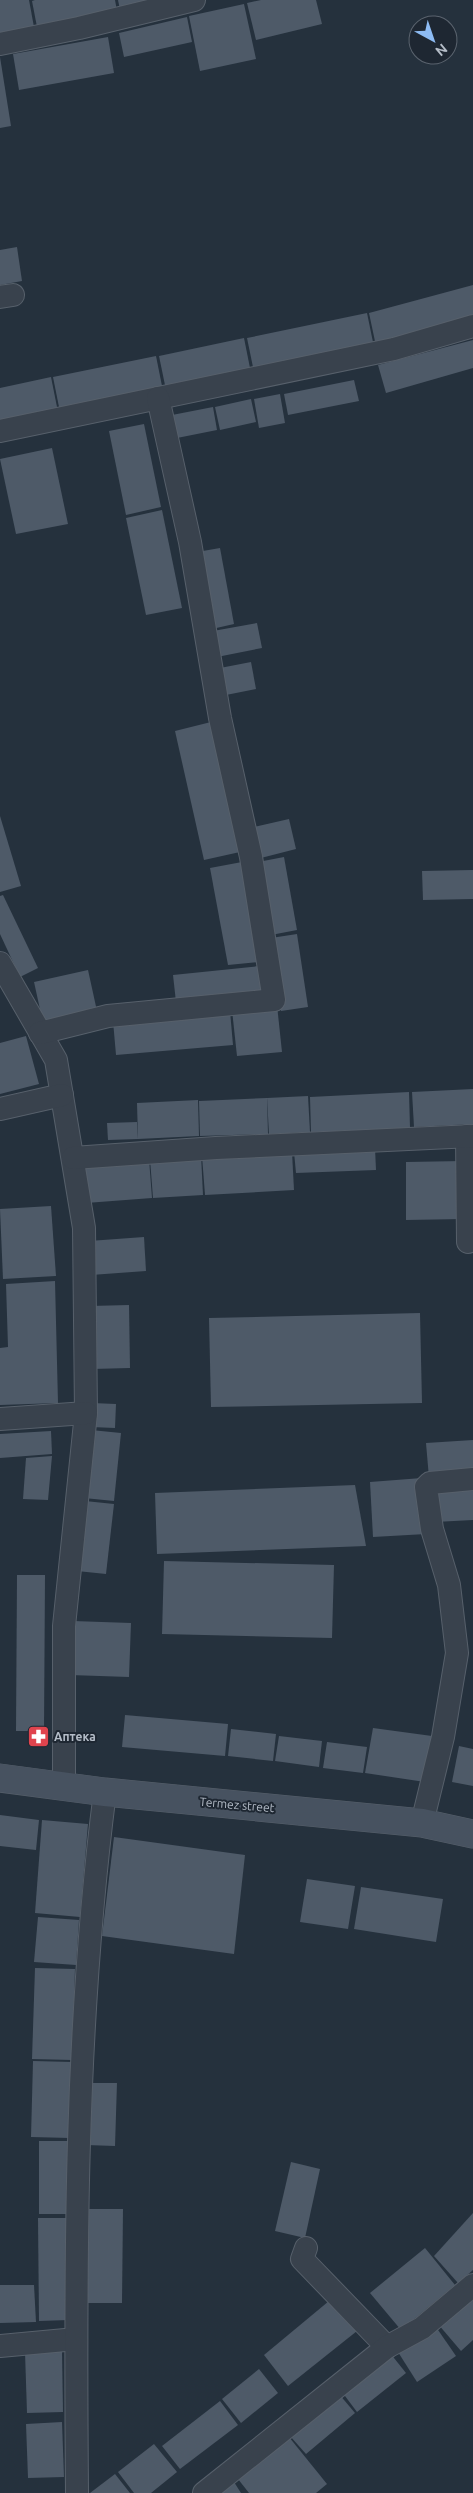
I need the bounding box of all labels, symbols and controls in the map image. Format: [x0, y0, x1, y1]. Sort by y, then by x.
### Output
north arrow [408, 15, 458, 65]
text: N [432, 40, 451, 59]
pharmacy icon: Аптека [26, 1725, 50, 1749]
place label: Аптека [54, 1730, 96, 1743]
street label: Termez street [199, 1795, 275, 1814]

